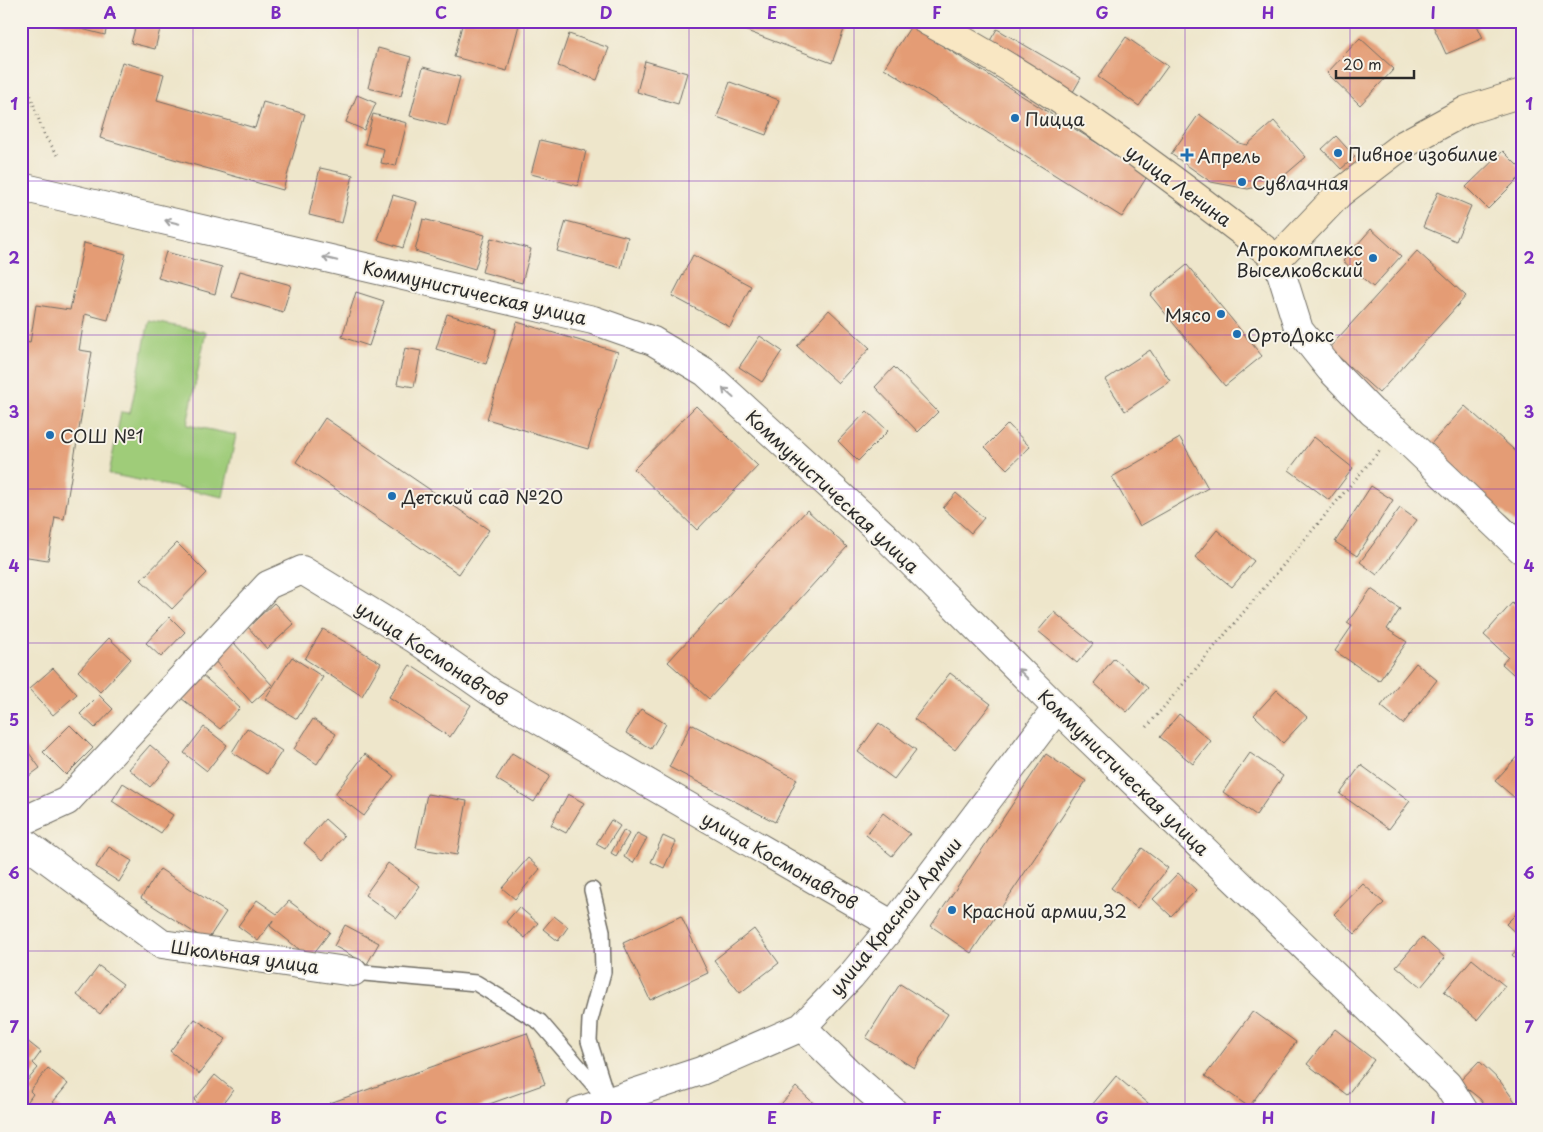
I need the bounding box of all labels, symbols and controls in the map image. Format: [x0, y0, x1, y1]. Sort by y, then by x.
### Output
text: A [104, 0, 117, 24]
text: B [271, 0, 282, 24]
text: C [435, 0, 447, 24]
text: D [600, 0, 612, 24]
text: E [767, 0, 777, 24]
text: F [932, 0, 942, 24]
text: G [1095, 0, 1109, 24]
text: H [1262, 0, 1274, 24]
text: I [1430, 0, 1436, 24]
scale bar [1336, 48, 1413, 80]
text: 20 m [1343, 52, 1382, 75]
text: 1 [10, 91, 18, 115]
text: 1 [1525, 91, 1533, 115]
place label: Пицца [1025, 105, 1085, 132]
marker: Пицца [1009, 112, 1021, 124]
street label: улица Ленина [1121, 137, 1238, 233]
place label: Пивное изобилие [1348, 140, 1498, 167]
place label: Апрель [1197, 142, 1260, 169]
marker: Пивное изобилие [1332, 147, 1344, 159]
marker: Апрель [1181, 149, 1193, 161]
place label: Сувлачная [1252, 169, 1349, 196]
marker: Сувлачная [1236, 176, 1248, 188]
one-way arrow [164, 217, 180, 226]
place label: Агрокомплекс Выселковский [1236, 235, 1363, 283]
text: 2 [8, 245, 20, 269]
text: 2 [1523, 245, 1535, 269]
marker: Агрокомплекс Выселковский [1367, 252, 1379, 264]
street label: Коммунистическая улица [360, 253, 590, 331]
one-way arrow [323, 254, 339, 263]
place label: Мясо [1165, 301, 1211, 328]
marker: Мясо [1215, 308, 1227, 320]
place label: ОртоДокс [1247, 321, 1334, 348]
marker: ОртоДокс [1231, 328, 1243, 340]
one-way arrow [721, 387, 734, 399]
text: 3 [9, 399, 19, 423]
text: 3 [1524, 399, 1534, 423]
street label: Коммунистическая улица [740, 403, 926, 579]
place label: СОШ №1 [60, 422, 144, 449]
marker: СОШ №1 [44, 429, 56, 441]
place label: Детский сад №20 [401, 483, 563, 510]
marker: Детский сад №20 [386, 490, 398, 502]
text: 4 [9, 553, 20, 577]
text: 4 [1524, 553, 1535, 577]
street label: улица Космонавтов [351, 594, 513, 712]
one-way arrow [1017, 668, 1029, 680]
street label: Коммунистическая улица [1032, 683, 1216, 862]
text: 5 [9, 707, 19, 731]
text: 5 [1524, 707, 1534, 731]
street label: улица Космонавтов [697, 804, 863, 916]
street label: улица Красной Армии [822, 831, 968, 1001]
text: 6 [8, 860, 20, 884]
text: 6 [1523, 860, 1535, 884]
place label: Красной армии,32 [962, 897, 1127, 924]
marker: Красной армии,32 [946, 904, 958, 916]
street label: Школьная улица [169, 932, 322, 980]
text: 7 [9, 1014, 19, 1038]
text: 7 [1524, 1014, 1534, 1038]
text: A [104, 1105, 117, 1129]
text: B [271, 1105, 282, 1129]
text: C [435, 1105, 447, 1129]
text: D [600, 1105, 612, 1129]
text: E [767, 1105, 777, 1129]
text: F [932, 1105, 942, 1129]
text: G [1095, 1105, 1109, 1129]
text: H [1262, 1105, 1274, 1129]
text: I [1430, 1105, 1436, 1129]

